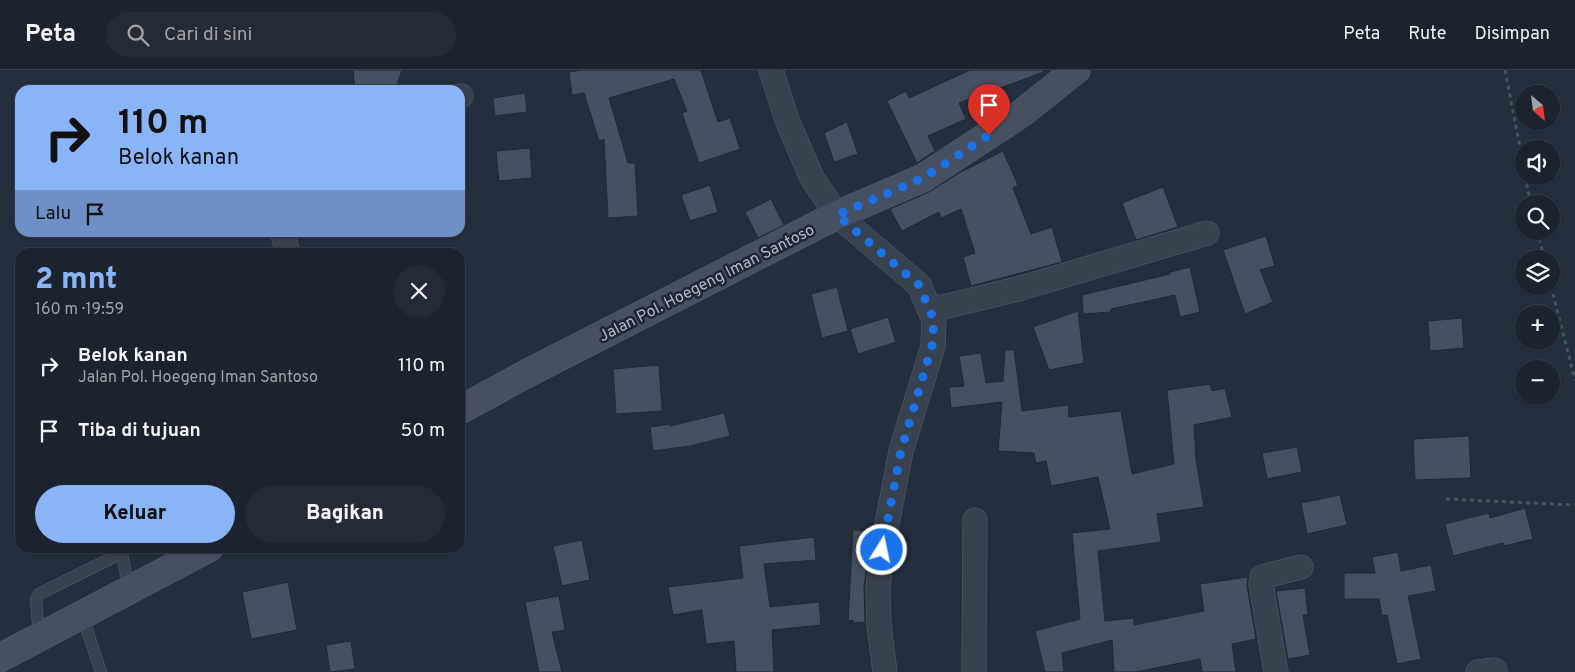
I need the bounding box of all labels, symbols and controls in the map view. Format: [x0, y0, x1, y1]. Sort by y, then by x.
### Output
search box [106, 12, 456, 57]
text: Peta [25, 20, 76, 50]
icon: search [124, 21, 152, 49]
text: Cari di sini [164, 23, 252, 47]
text: Peta [1343, 23, 1380, 46]
text: Rute [1408, 23, 1446, 46]
text: Disimpan [1474, 23, 1550, 46]
pin [968, 84, 1010, 135]
north arrow [1515, 85, 1560, 130]
map controls [1515, 85, 1560, 405]
icon: arrive [975, 91, 1003, 119]
text: 110 m [118, 102, 208, 146]
icon: right [35, 105, 100, 170]
button: sound [1515, 140, 1560, 185]
text: Belok kanan [118, 145, 239, 172]
button: search [1515, 195, 1560, 240]
icon: arrive [81, 200, 109, 228]
text: Lalu [35, 202, 71, 226]
street label: Jalan Pol. Hoegeng Iman Santoso [596, 220, 818, 347]
button: layers [1515, 250, 1560, 295]
text: 2 mnt [35, 262, 117, 299]
button: close [393, 265, 445, 317]
text: 160 m · 19:59 [35, 300, 124, 320]
button: + [1515, 305, 1560, 350]
text: Belok kanan [78, 344, 188, 368]
icon: right [35, 352, 63, 380]
text: 110 m [398, 354, 445, 378]
button: − [1515, 360, 1560, 405]
text: Jalan Pol. Hoegeng Iman Santoso [78, 368, 318, 388]
icon: arrive [35, 417, 63, 445]
text: Tiba di tujuan [78, 419, 201, 443]
text: 50 m [400, 419, 445, 443]
button: Keluar [35, 485, 235, 543]
button: Bagikan [245, 485, 445, 543]
position arrow [855, 523, 907, 575]

